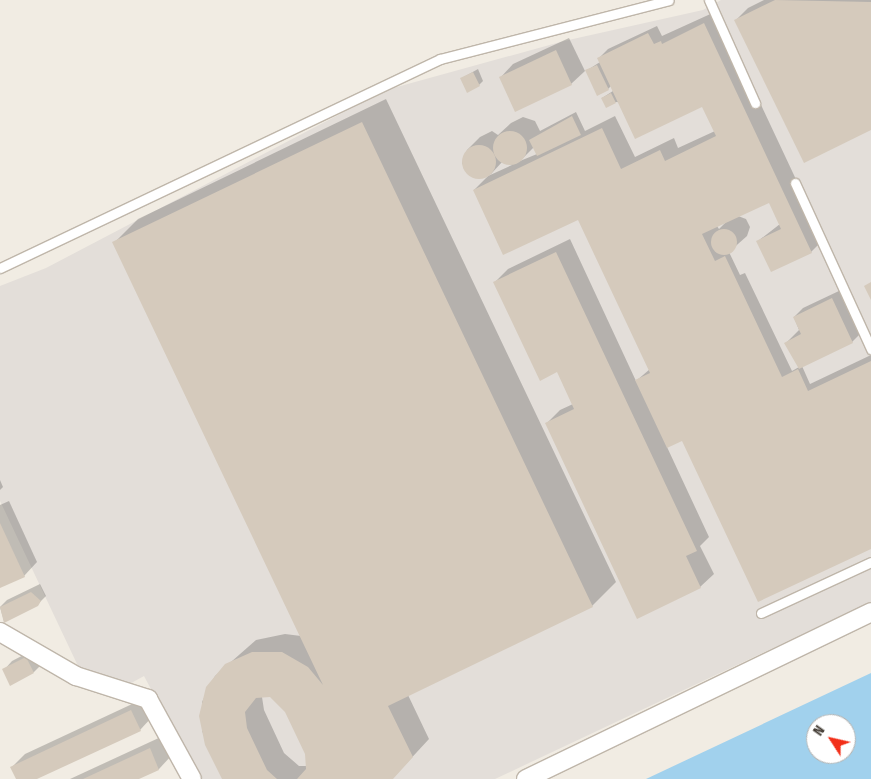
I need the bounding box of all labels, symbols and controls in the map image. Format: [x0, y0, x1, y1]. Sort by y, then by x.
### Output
north arrow [806, 714, 856, 764]
text: N [810, 722, 828, 739]

